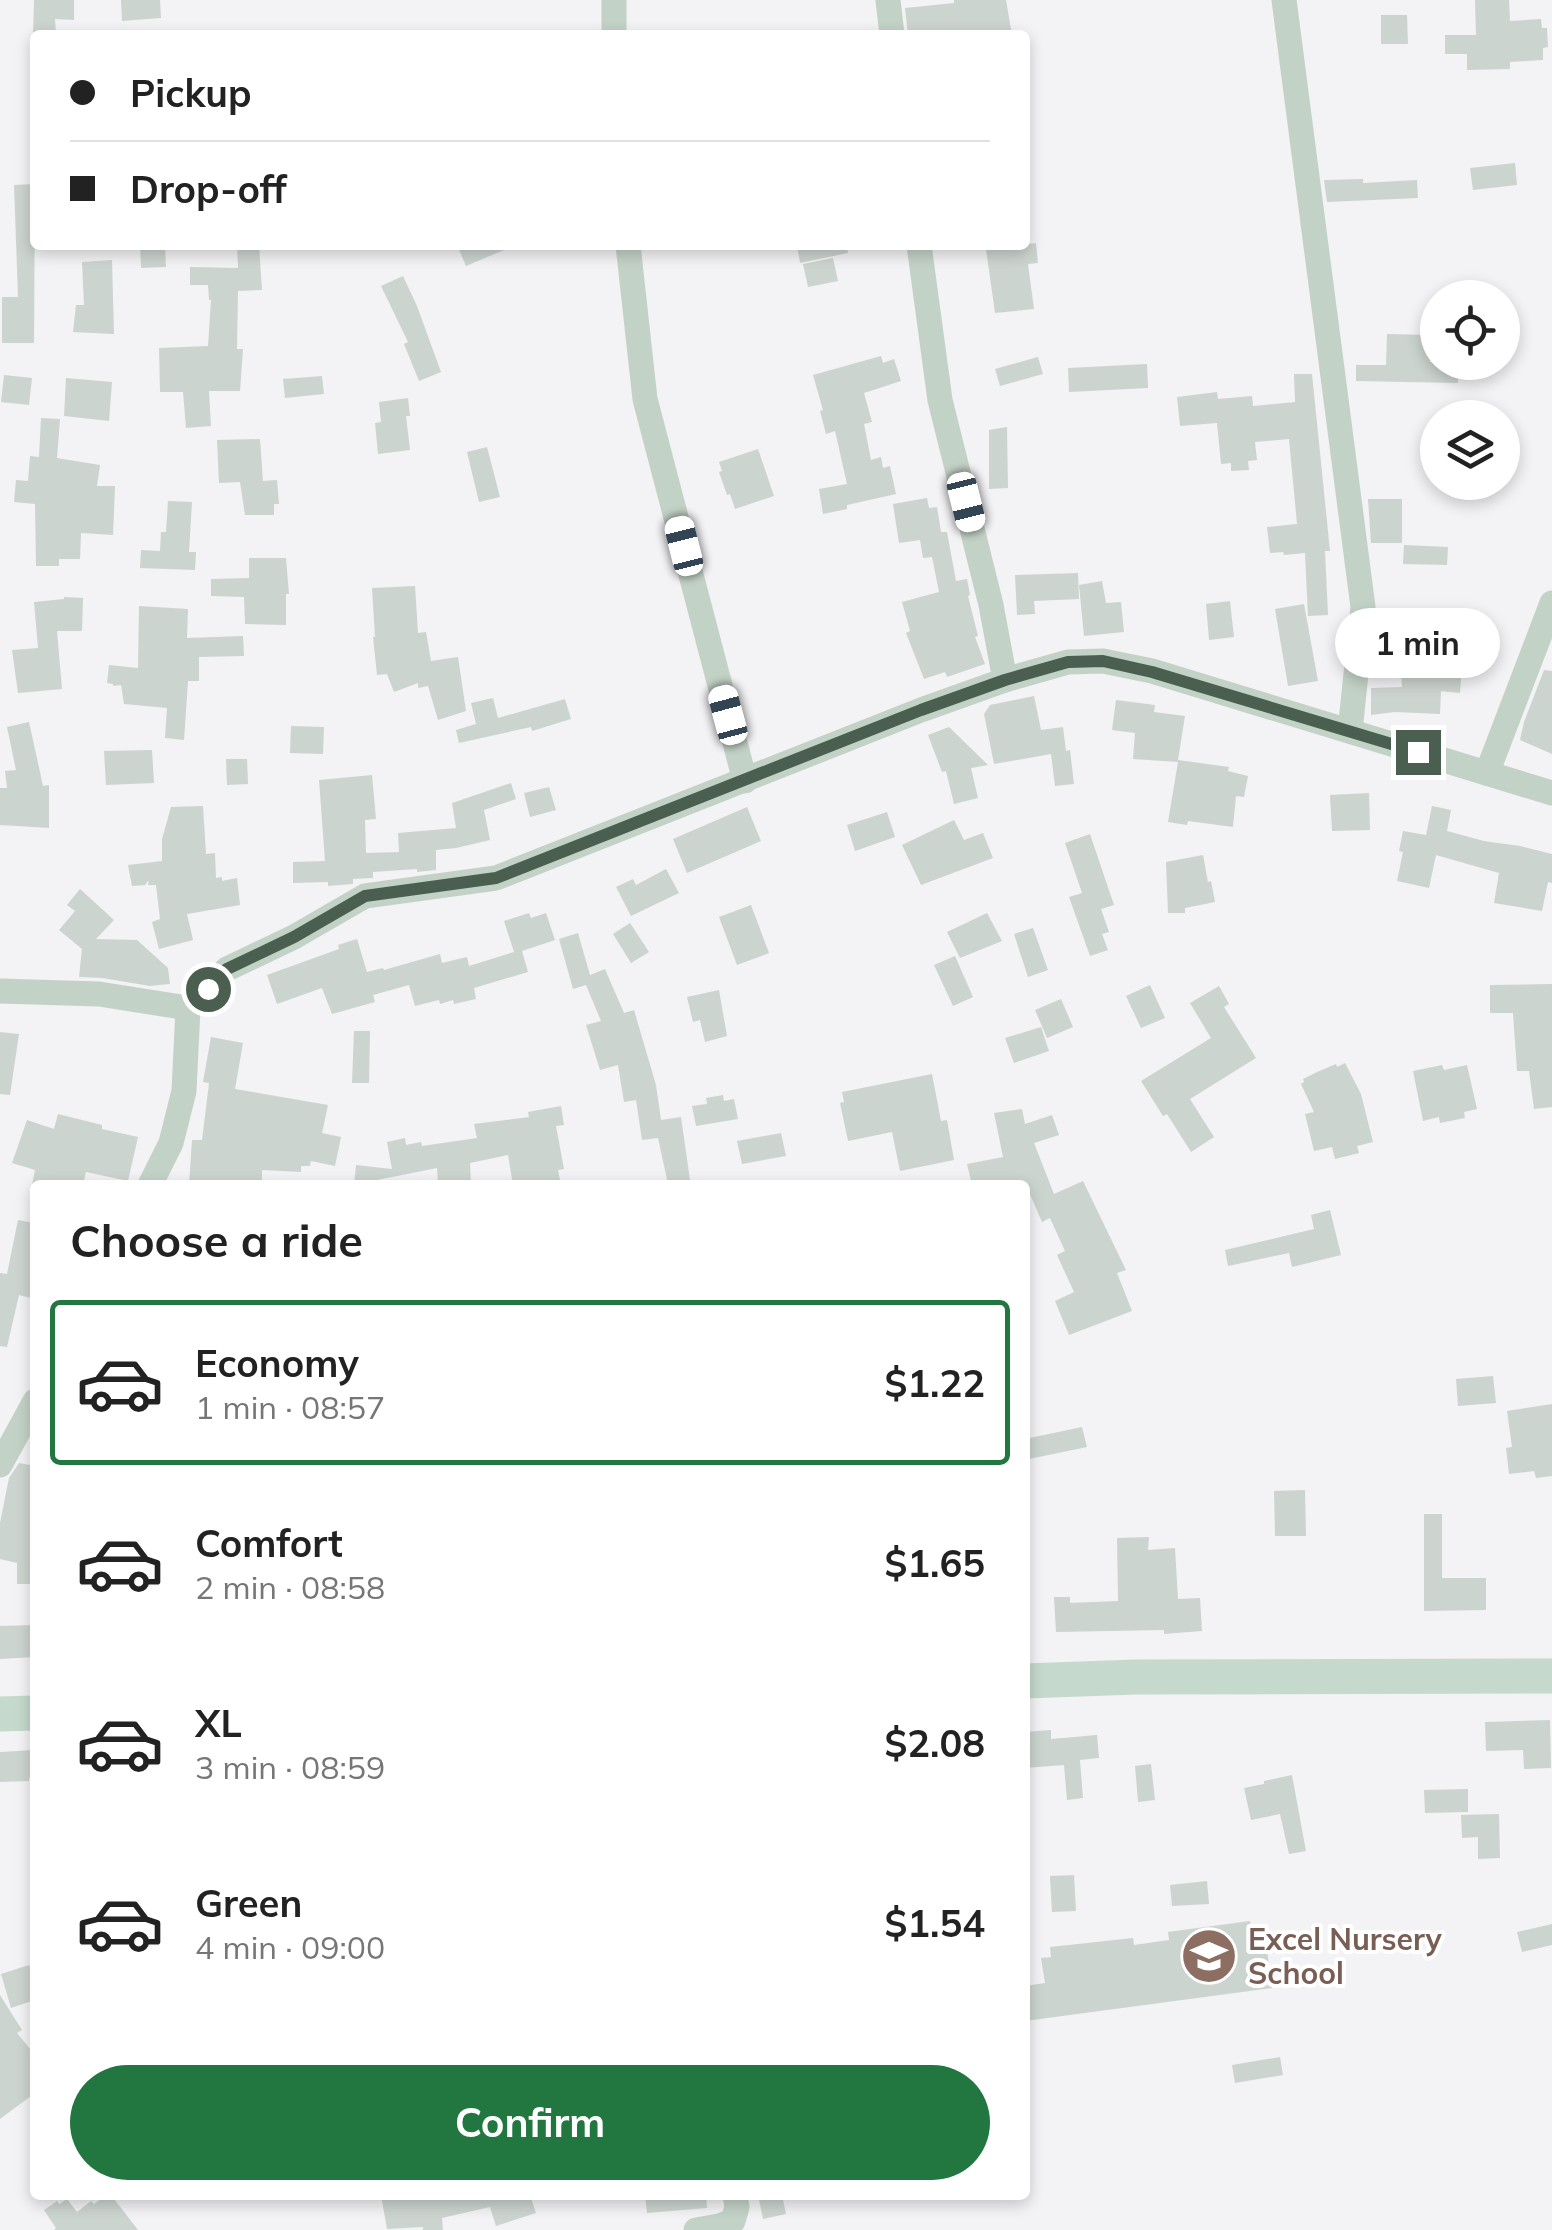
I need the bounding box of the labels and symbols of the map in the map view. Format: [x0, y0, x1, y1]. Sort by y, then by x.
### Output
car [944, 469, 988, 535]
car [662, 513, 706, 579]
callout: 1 min [1336, 607, 1500, 677]
car [706, 682, 750, 748]
route end [1396, 730, 1441, 775]
route start [186, 967, 231, 1012]
place label: Excel Nursery School [1248, 1920, 1443, 1992]
school or university icon: Excel Nursery School [1179, 1926, 1239, 1986]

